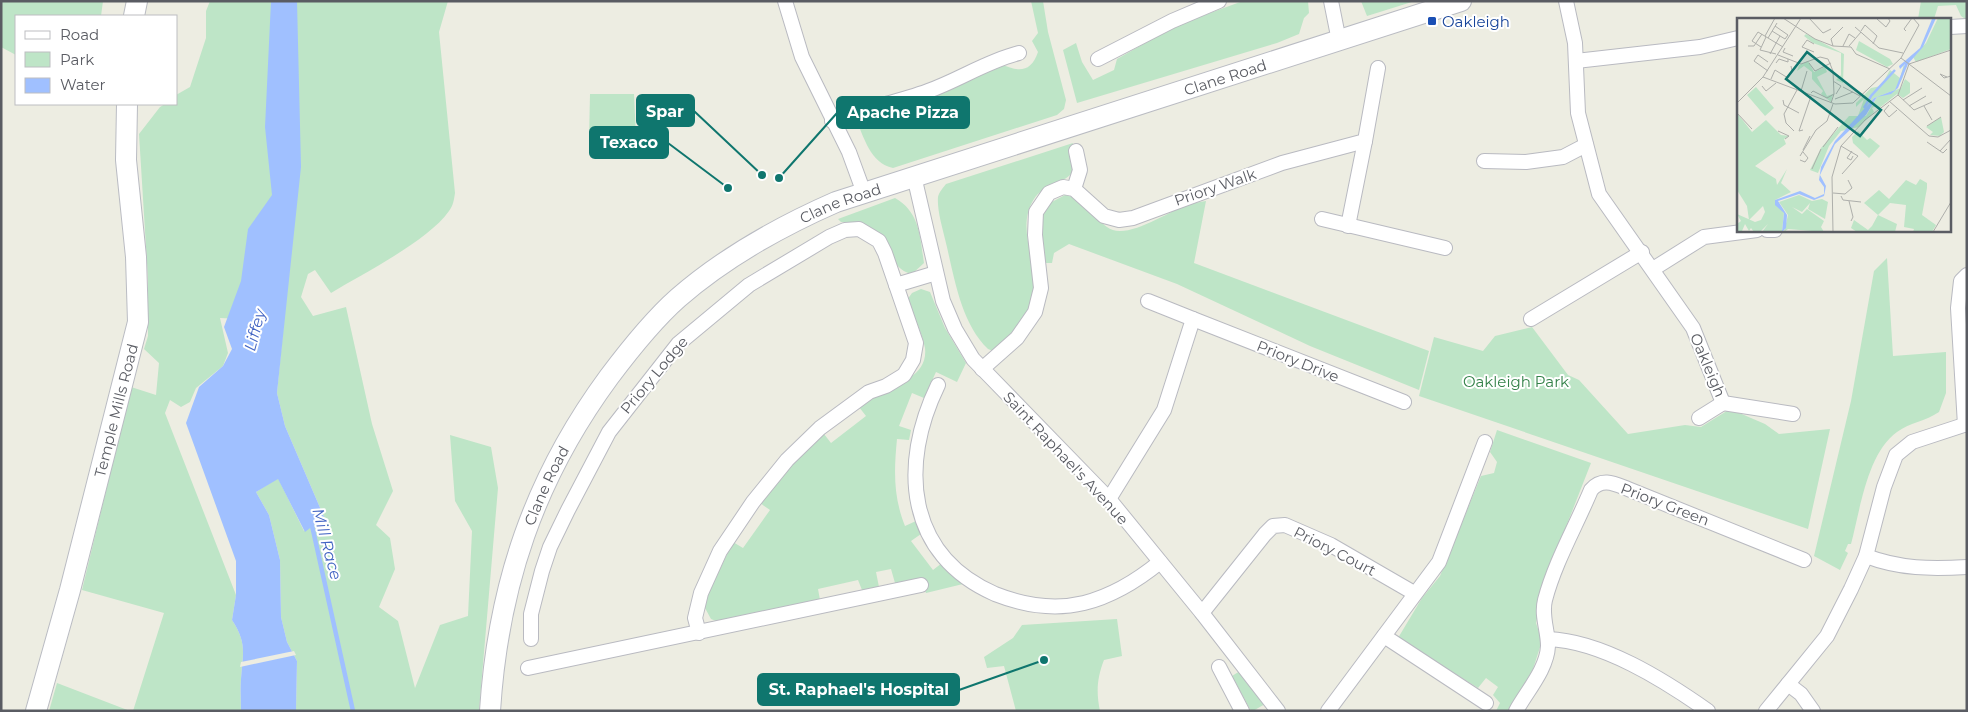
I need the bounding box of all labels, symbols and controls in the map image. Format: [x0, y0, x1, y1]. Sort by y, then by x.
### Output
place label: Oakleigh [1442, 12, 1510, 31]
legend [15, 15, 178, 105]
marker: Oakleigh [1426, 15, 1438, 27]
inset map [1737, 18, 1950, 231]
text: Road [60, 25, 99, 44]
text: Park [60, 50, 94, 69]
street label: Clane Road [1181, 55, 1269, 99]
text: Water [60, 75, 106, 94]
callout: Spar [637, 95, 694, 126]
callout: Apache Pizza [837, 97, 969, 128]
text: Spar [646, 102, 684, 121]
text: Apache Pizza [846, 103, 959, 122]
callout: Texaco [590, 127, 668, 158]
text: Texaco [600, 133, 658, 152]
street label: Priory Walk [1172, 164, 1259, 210]
street label: Clane Road [796, 179, 883, 227]
water label: Liffey [240, 306, 270, 353]
street label: Oakleigh [1686, 330, 1730, 400]
street label: Priory Lodge [616, 332, 692, 418]
street label: Priory Drive [1254, 336, 1342, 386]
street label: Temple Mills Road [90, 342, 142, 479]
park label: Oakleigh Park [1463, 372, 1569, 391]
street label: Saint Raphael's Avenue [999, 388, 1133, 528]
street label: Clane Road [519, 442, 573, 528]
street label: Priory Green [1618, 478, 1712, 530]
water label: Mill Race [308, 506, 346, 582]
street label: Priory Court [1291, 522, 1379, 580]
callout: St. Raphael's Hospital [758, 674, 959, 705]
text: St. Raphael's Hospital [769, 680, 949, 699]

